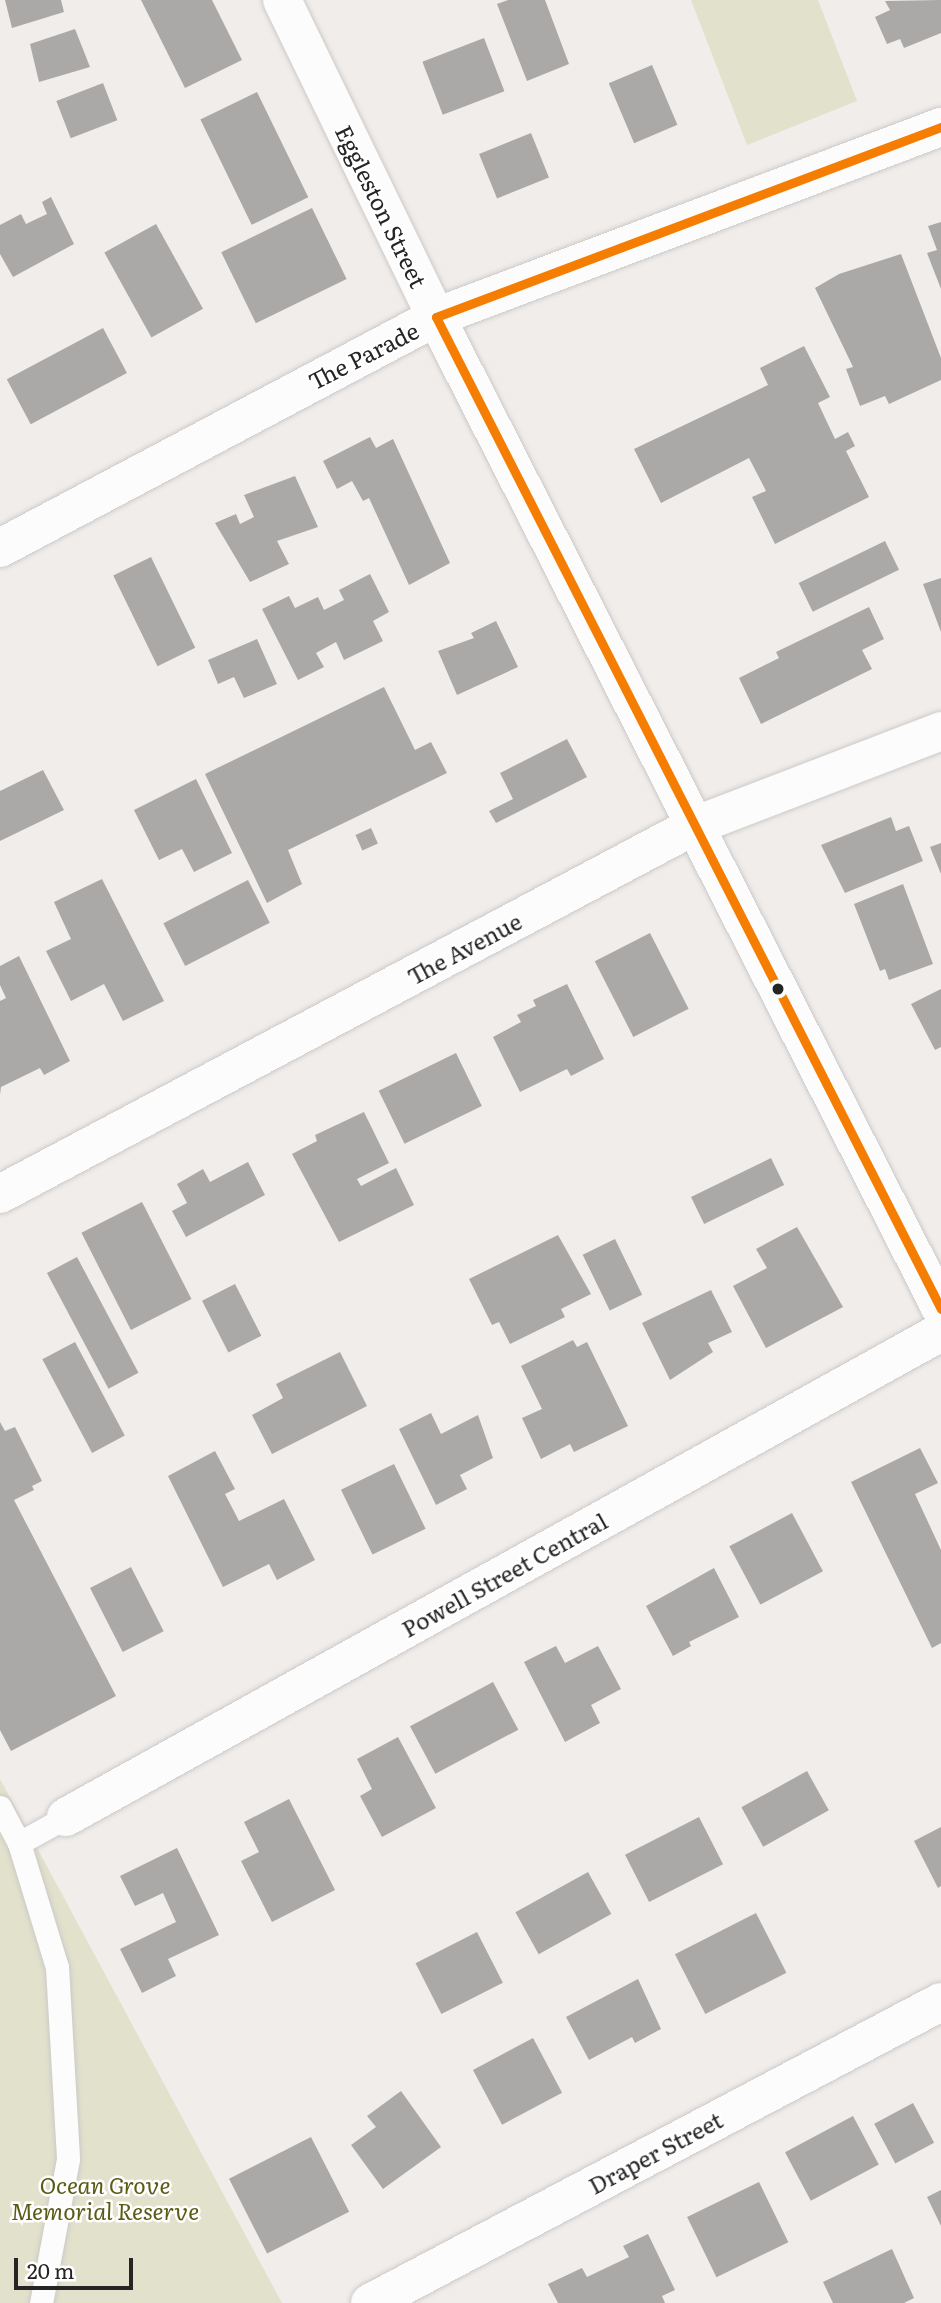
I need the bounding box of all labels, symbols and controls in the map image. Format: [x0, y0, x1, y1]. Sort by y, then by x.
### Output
street label: Eggleston Street [331, 120, 433, 292]
street label: The Parade [303, 316, 423, 394]
street label: The Avenue [402, 906, 526, 990]
unlabelled marker [771, 982, 785, 996]
street label: Powell Street Central [396, 1506, 612, 1642]
street label: Draper Street [583, 2105, 727, 2199]
park label: Ocean Grove Memorial Reserve [11, 2170, 199, 2224]
scale bar [18, 2244, 136, 2288]
text: 20 m [27, 2254, 74, 2285]

